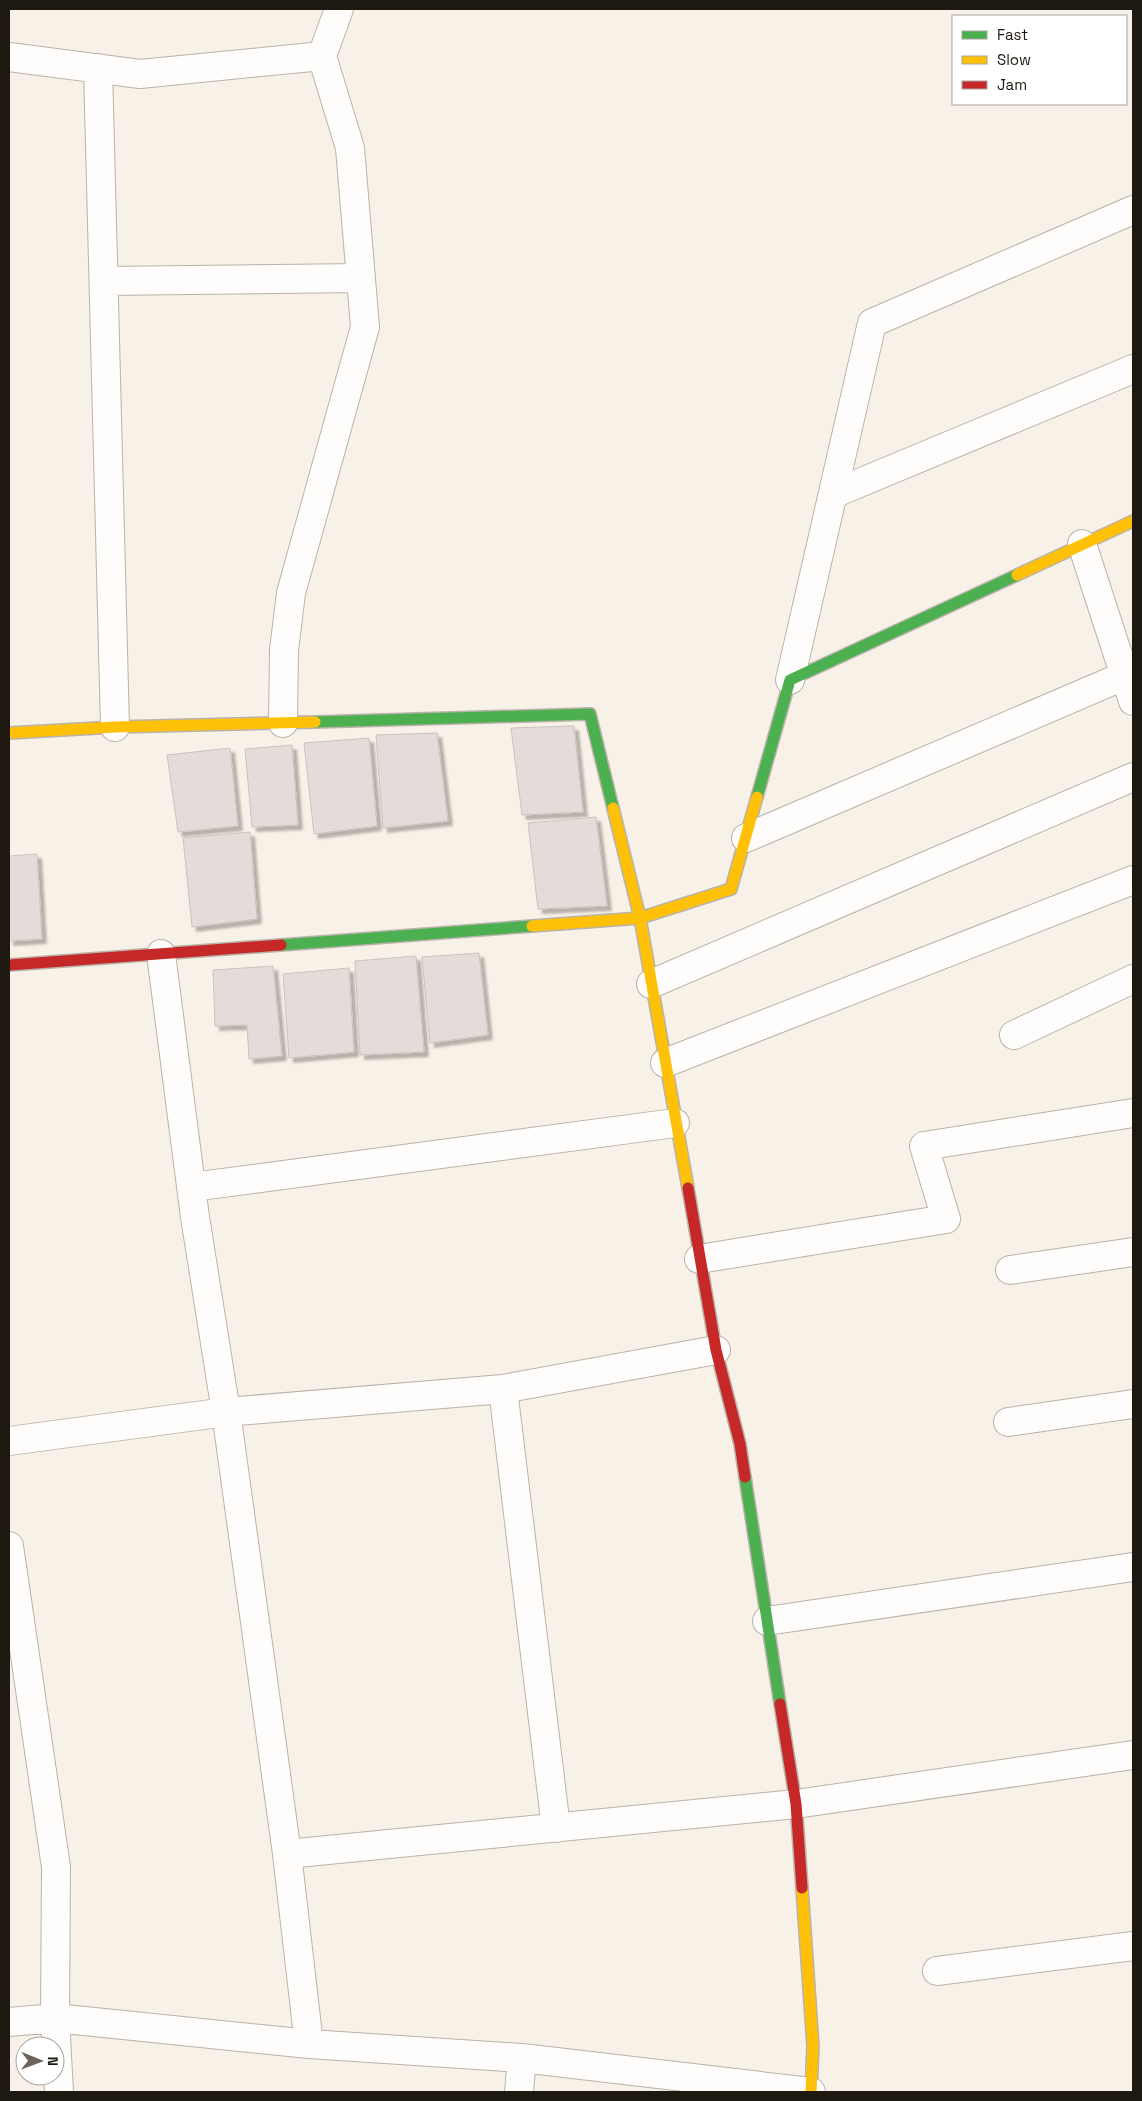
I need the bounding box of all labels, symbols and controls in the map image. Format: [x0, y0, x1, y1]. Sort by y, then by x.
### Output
legend [952, 15, 1127, 105]
text: Fast [997, 25, 1028, 44]
text: Slow [997, 50, 1031, 69]
text: Jam [997, 75, 1027, 94]
north arrow [15, 2036, 65, 2086]
text: N [44, 2056, 62, 2066]

